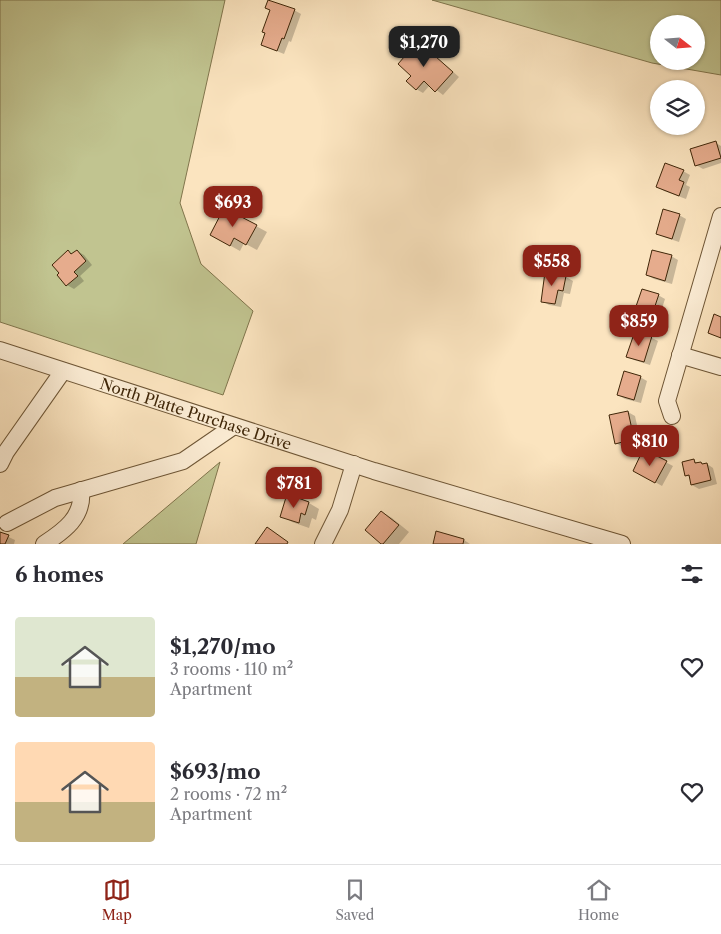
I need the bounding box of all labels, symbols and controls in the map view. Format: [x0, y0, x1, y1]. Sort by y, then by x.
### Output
north arrow [650, 15, 705, 70]
map controls [650, 15, 705, 135]
pin: $1,270 [383, 26, 465, 68]
text: $1,270 [400, 32, 448, 52]
button: layers [650, 80, 705, 135]
pin: $693 [203, 186, 263, 228]
text: $693 [214, 192, 252, 212]
pin: $558 [522, 244, 582, 287]
text: $558 [534, 251, 570, 271]
pin: $859 [609, 304, 669, 347]
text: $859 [620, 311, 658, 331]
street label: North Platte Purchase Drive [98, 374, 294, 453]
pin: $810 [620, 424, 680, 467]
text: $810 [632, 431, 668, 451]
pin: $781 [264, 466, 324, 509]
text: $781 [277, 473, 311, 493]
icon: filters [678, 560, 706, 588]
text: 6 homes [15, 562, 104, 587]
text: $1,270/mo [170, 634, 275, 659]
icon: home [55, 637, 115, 697]
icon: heart [678, 653, 706, 681]
text: 3 rooms · 110 m² [170, 659, 293, 679]
text: Apartment [170, 679, 252, 699]
text: $693/mo [170, 759, 261, 784]
icon: home [55, 762, 115, 822]
icon: heart [678, 778, 706, 806]
text: 2 rooms · 72 m² [170, 784, 287, 804]
text: Apartment [170, 804, 252, 824]
tab: Map [102, 876, 132, 924]
tab: Saved [336, 876, 374, 924]
tab: Home [578, 876, 619, 924]

